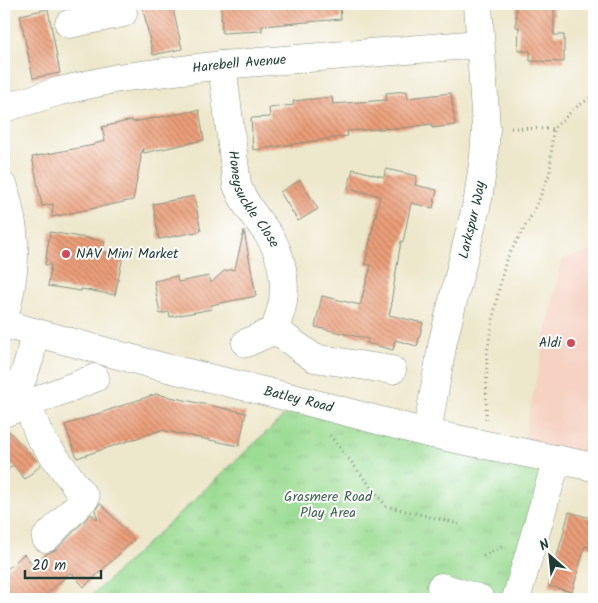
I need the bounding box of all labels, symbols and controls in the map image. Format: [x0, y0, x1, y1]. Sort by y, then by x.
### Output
street label: Harebell Avenue [191, 49, 288, 80]
street label: Honeysuckle Close [222, 149, 285, 252]
street label: Larkspur Way [453, 179, 491, 261]
place label: NAV Mini Market [76, 243, 179, 265]
marker: NAV Mini Market [60, 248, 72, 260]
place label: Aldi [539, 332, 562, 354]
marker: Aldi [565, 337, 577, 349]
street label: Batley Road [261, 380, 337, 419]
park label: Grasmere Road Play Area [284, 486, 373, 524]
north arrow [526, 530, 576, 580]
text: N [536, 533, 554, 557]
scale bar [25, 548, 101, 580]
text: 20 m [32, 554, 66, 578]

